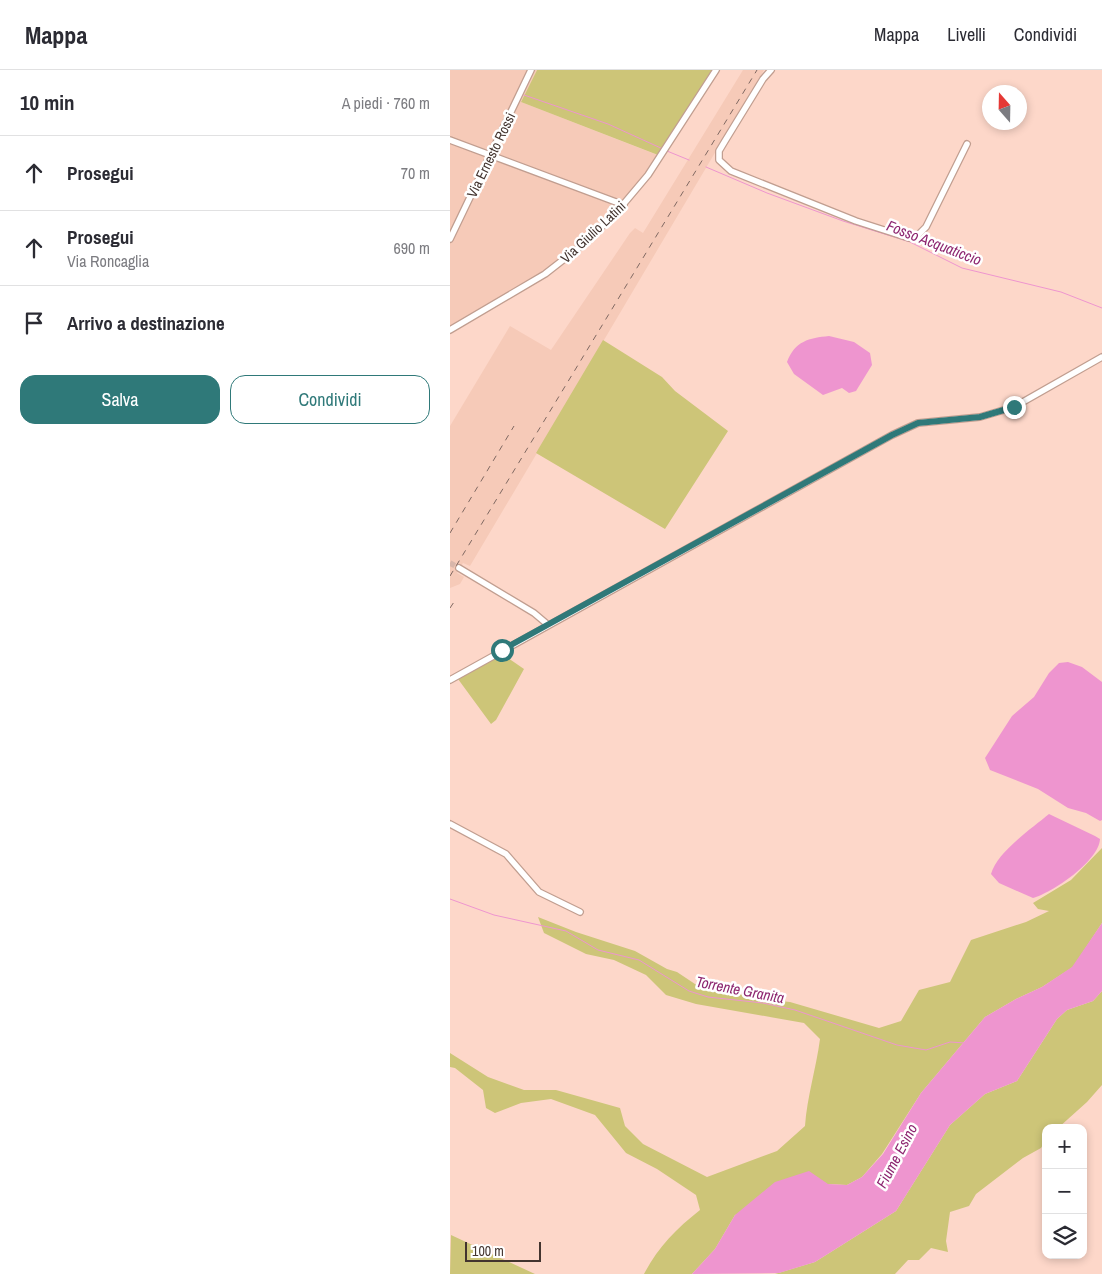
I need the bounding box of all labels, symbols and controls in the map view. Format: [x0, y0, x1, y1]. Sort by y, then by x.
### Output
text: Mappa [25, 19, 87, 51]
text: Mappa [874, 22, 919, 47]
text: Livelli [947, 22, 986, 47]
text: Condividi [1014, 22, 1077, 47]
north arrow [982, 85, 1027, 130]
text: 10 min [20, 88, 75, 117]
text: A piedi · 760 m [342, 92, 430, 114]
street label: Via Ernesto Rossi [463, 110, 519, 200]
icon: ahead [20, 159, 48, 187]
text: Prosegui [67, 160, 134, 186]
text: 70 m [401, 162, 430, 184]
street label: Via Giulio Latini [557, 197, 629, 267]
water label: Fosso Acquaticcio [884, 215, 985, 270]
text: Prosegui [67, 224, 134, 250]
icon: ahead [20, 234, 48, 262]
text: 690 m [394, 237, 430, 259]
text: Via Roncaglia [67, 250, 149, 272]
icon: arrive [20, 309, 48, 337]
text: Arrivo a destinazione [67, 310, 225, 336]
button: Salva [20, 375, 220, 424]
button: Condividi [230, 375, 430, 424]
route end [1003, 396, 1026, 419]
route start [491, 639, 514, 662]
water label: Torrente Granita [694, 971, 786, 1008]
water label: Fiume Esino [871, 1120, 922, 1191]
map controls [1042, 1124, 1087, 1259]
button: + [1042, 1124, 1087, 1169]
button: − [1042, 1169, 1087, 1214]
button: layers [1042, 1214, 1087, 1259]
scale bar [465, 1239, 541, 1262]
text: 100 m [472, 1242, 504, 1260]

